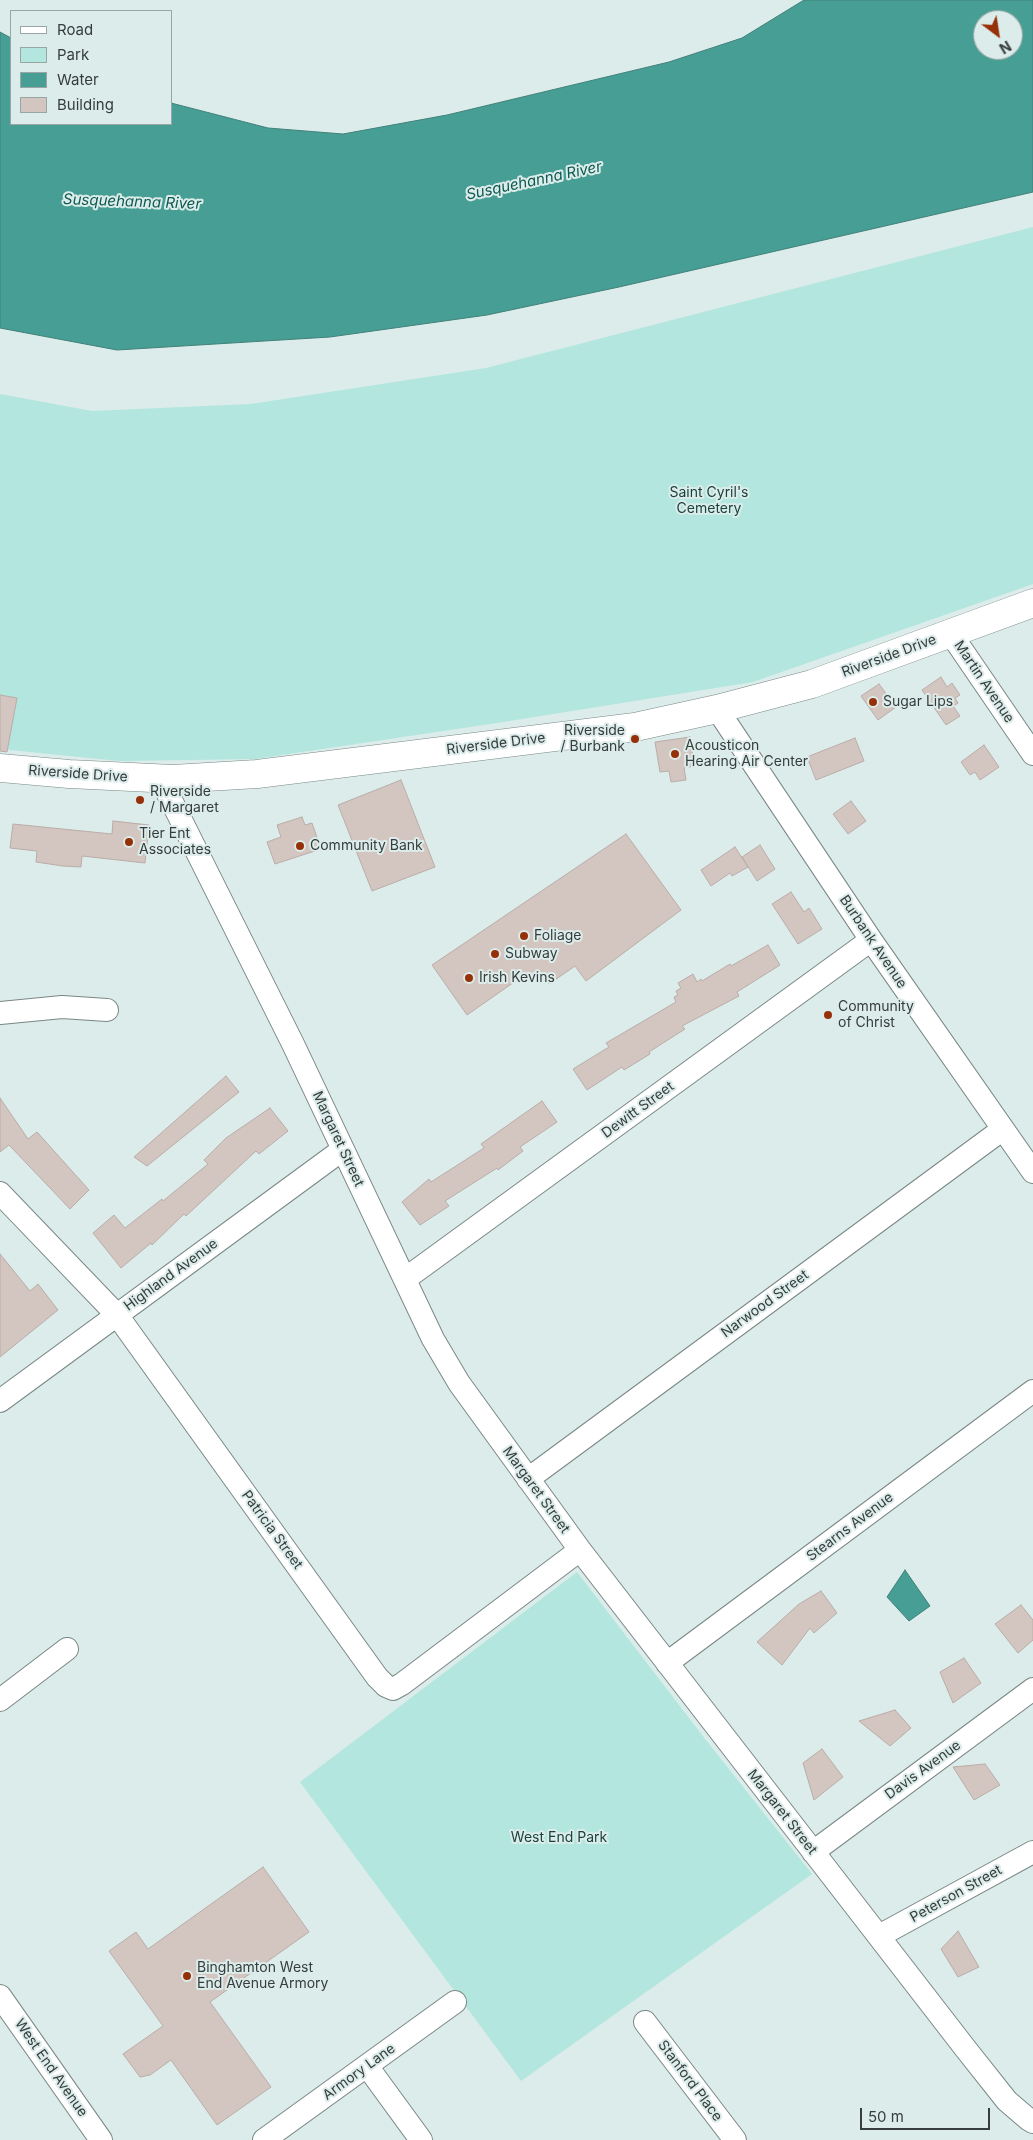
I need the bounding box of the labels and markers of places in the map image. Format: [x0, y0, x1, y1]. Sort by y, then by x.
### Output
place label: Sugar Lips [883, 694, 953, 710]
marker: Sugar Lips [867, 696, 879, 708]
place label: Riverside / Burbank [561, 723, 625, 756]
marker: Riverside / Burbank [629, 733, 641, 745]
place label: Acousticon Hearing Air Center [685, 738, 808, 770]
marker: Acousticon Hearing Air Center [669, 748, 681, 760]
place label: Riverside / Margaret [150, 784, 219, 816]
marker: Riverside / Margaret [134, 794, 146, 806]
place label: Tier Ent Associates [139, 826, 211, 859]
marker: Tier Ent Associates [123, 836, 135, 848]
place label: Community Bank [310, 838, 423, 854]
marker: Community Bank [294, 840, 306, 852]
place label: Foliage [534, 928, 581, 944]
marker: Foliage [518, 930, 530, 942]
place label: Subway [505, 946, 558, 962]
marker: Subway [489, 948, 501, 960]
place label: Irish Kevins [479, 970, 555, 986]
marker: Irish Kevins [463, 972, 475, 984]
place label: Community of Christ [838, 999, 914, 1032]
marker: Community of Christ [822, 1009, 834, 1021]
place label: Binghamton West End Avenue Armory [197, 1960, 328, 1992]
marker: Binghamton West End Avenue Armory [181, 1970, 193, 1982]

